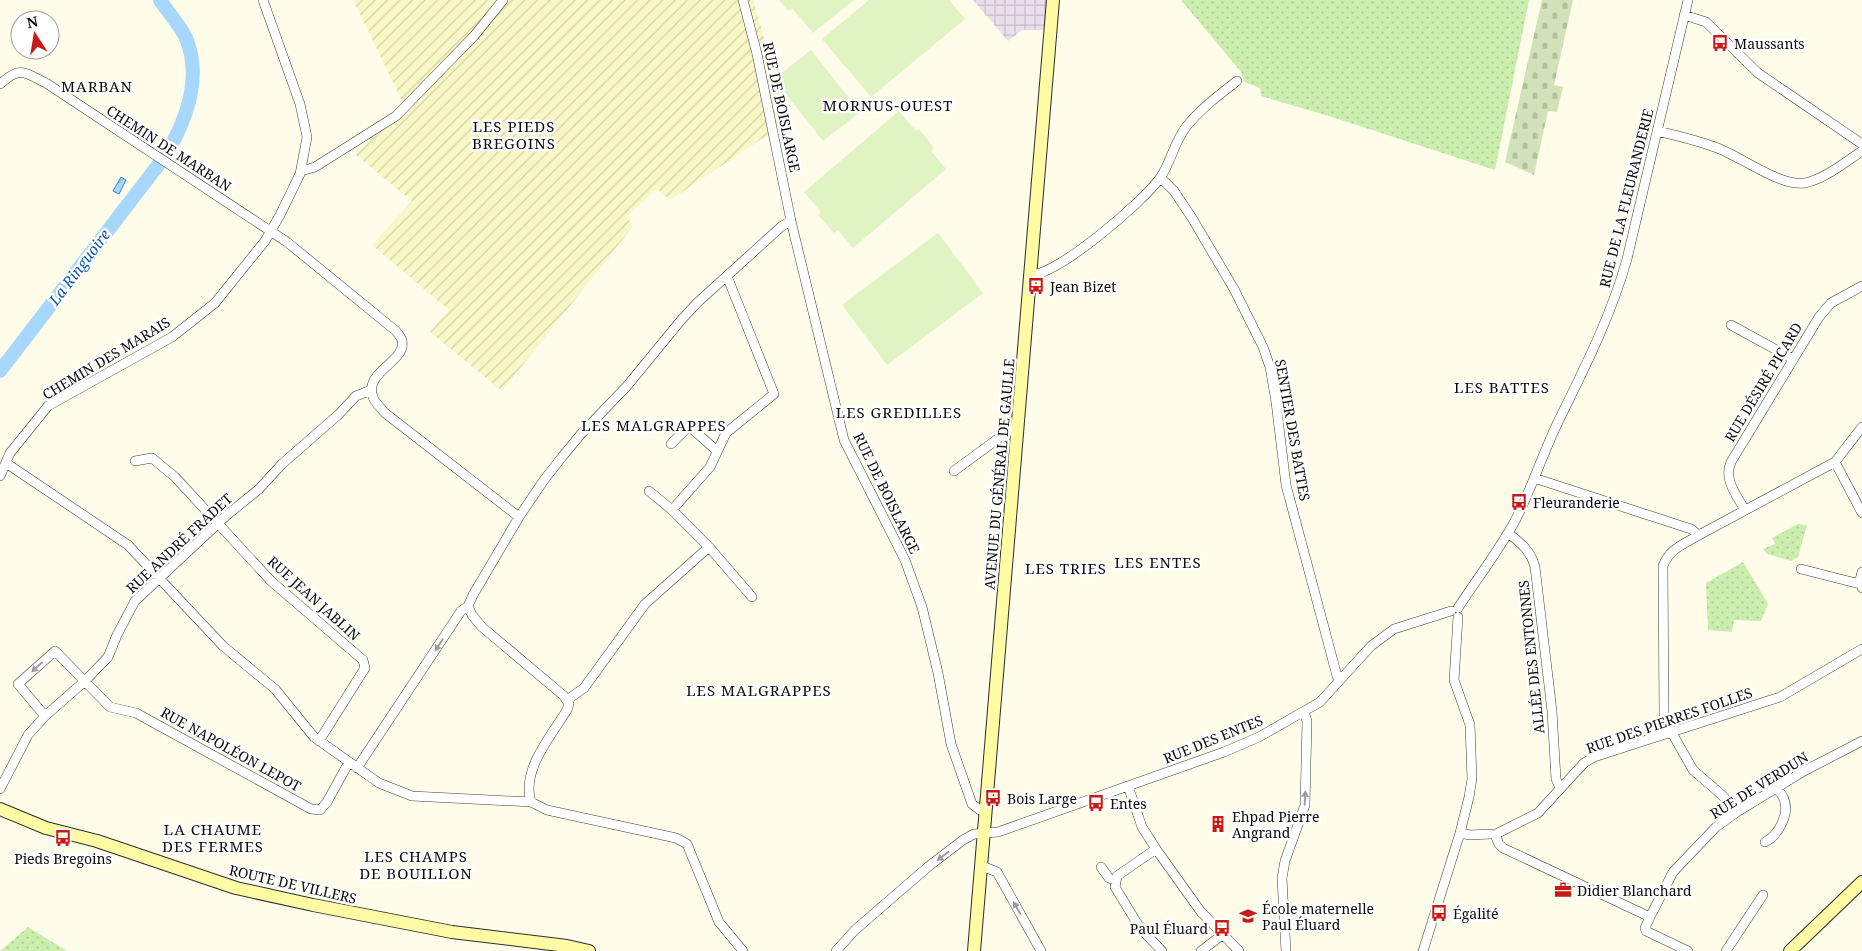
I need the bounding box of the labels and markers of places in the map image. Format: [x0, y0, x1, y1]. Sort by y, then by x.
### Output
bus stop icon: Maussants [1710, 33, 1730, 53]
place label: Maussants [1734, 34, 1805, 53]
bus stop icon: Jean Bizet [1026, 276, 1046, 296]
place label: Jean Bizet [1049, 277, 1116, 296]
bus stop icon: Fleuranderie [1509, 492, 1529, 512]
place label: Fleuranderie [1533, 493, 1620, 512]
bus stop icon: Bois Large [983, 788, 1003, 808]
place label: Bois Large [1007, 789, 1077, 808]
bus stop icon: Entes [1086, 793, 1106, 813]
place label: Entes [1110, 794, 1146, 813]
place label: Ehpad Pierre Angrand [1232, 807, 1319, 842]
building icon: Ehpad Pierre Angrand [1208, 814, 1228, 834]
bus stop icon: Pieds Bregoins [53, 828, 73, 848]
place label: Pieds Bregoins [14, 849, 112, 868]
office icon: Didier Blanchard [1553, 880, 1573, 900]
place label: Didier Blanchard [1577, 881, 1692, 900]
place label: École maternelle Paul Éluard [1262, 899, 1374, 934]
bus stop icon: Égalité [1429, 903, 1449, 923]
place label: Égalité [1453, 904, 1498, 923]
school or university icon: École maternelle Paul Éluard [1238, 906, 1258, 926]
bus stop icon: Paul Éluard [1212, 918, 1232, 938]
place label: Paul Éluard [1130, 919, 1208, 938]

